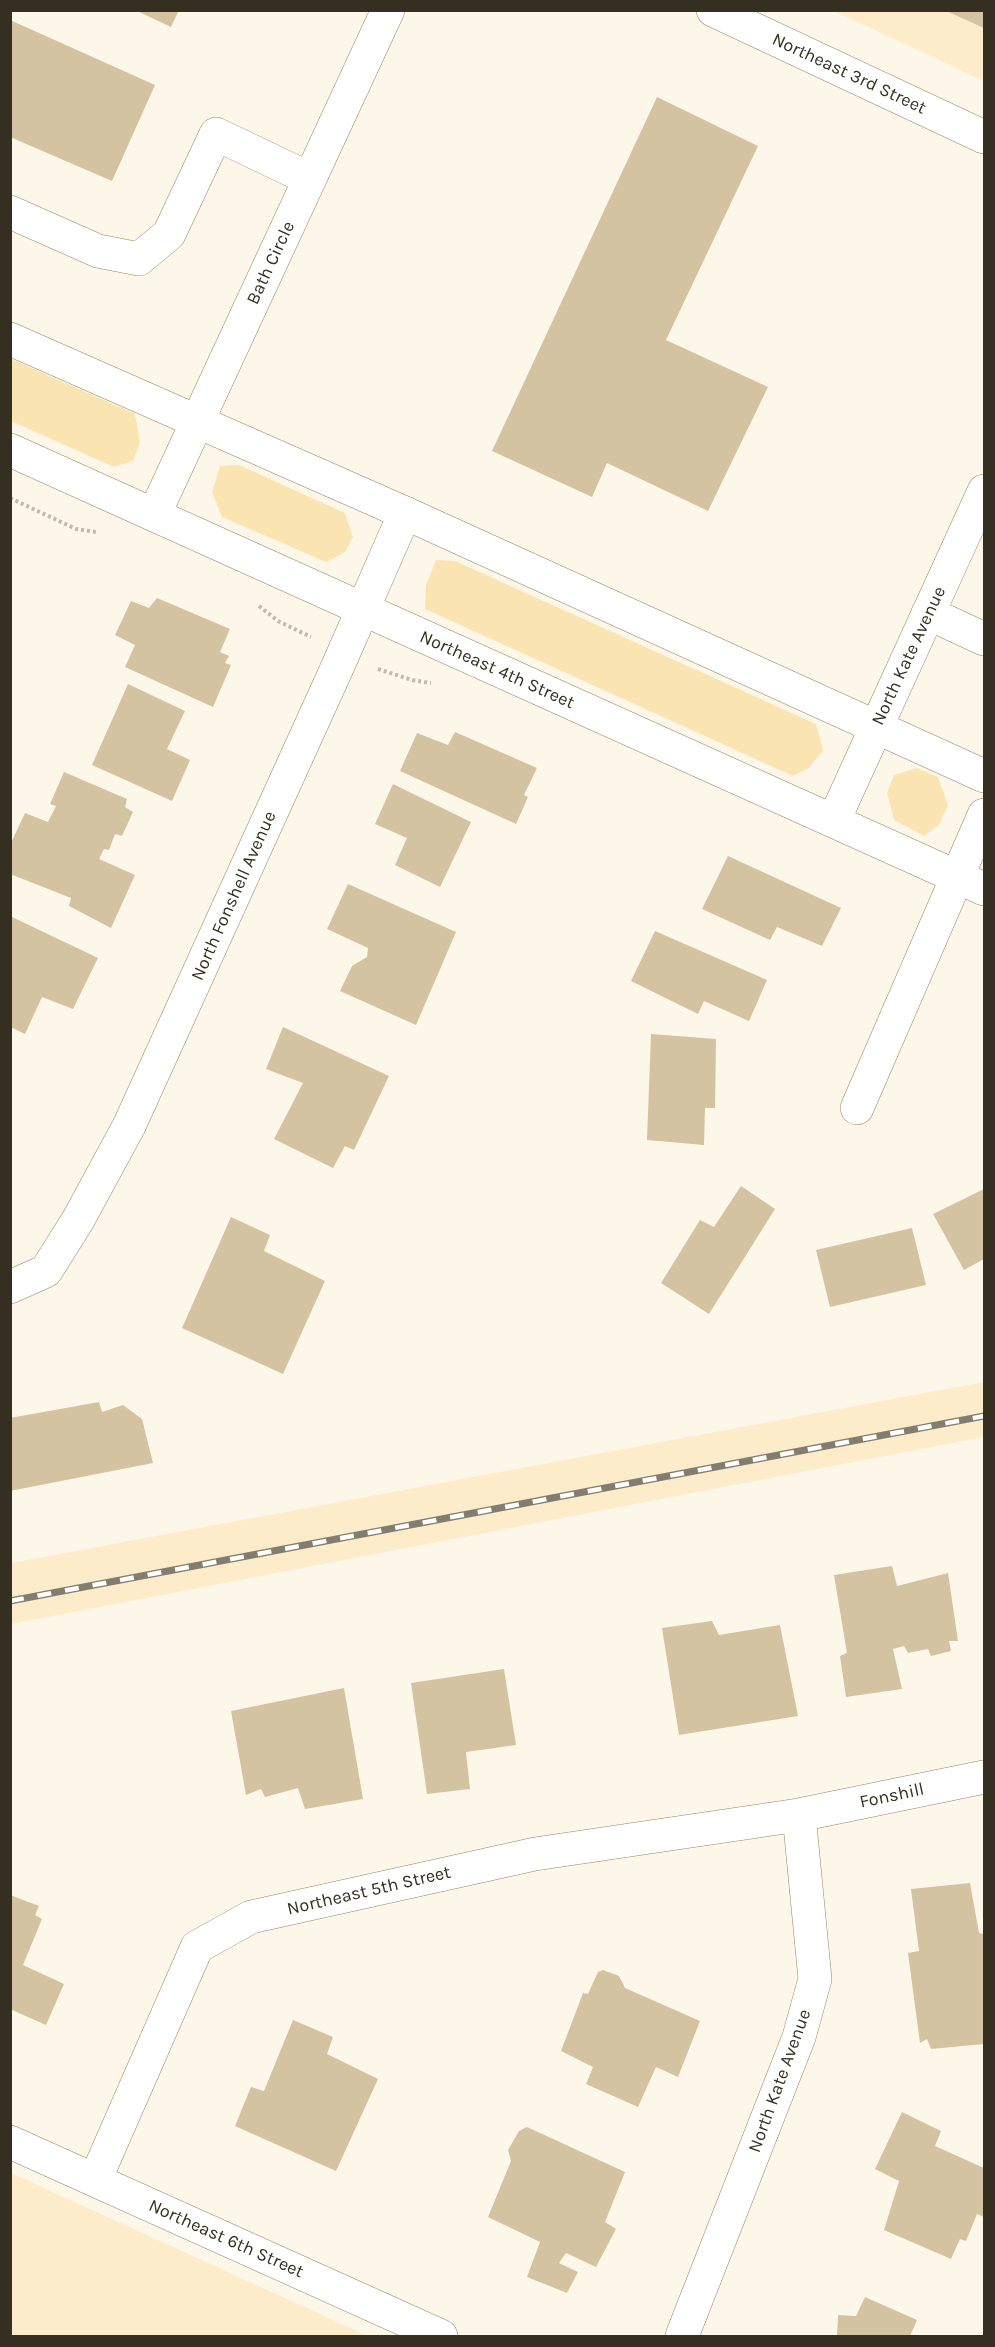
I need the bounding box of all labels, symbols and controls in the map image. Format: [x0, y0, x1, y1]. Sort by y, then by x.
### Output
street label: Northeast 3rd Street [769, 29, 929, 119]
street label: Bath Circle [242, 218, 300, 308]
street label: North Kate Avenue [867, 583, 951, 729]
street label: Northeast 4th Street [416, 626, 578, 714]
street label: North Fonshell Avenue [187, 808, 281, 984]
street label: Fonshill [858, 1779, 926, 1813]
street label: Northeast 5th Street [285, 1862, 453, 1920]
street label: North Kate Avenue [744, 2006, 816, 2156]
street label: Northeast 6th Street [145, 2195, 307, 2283]

